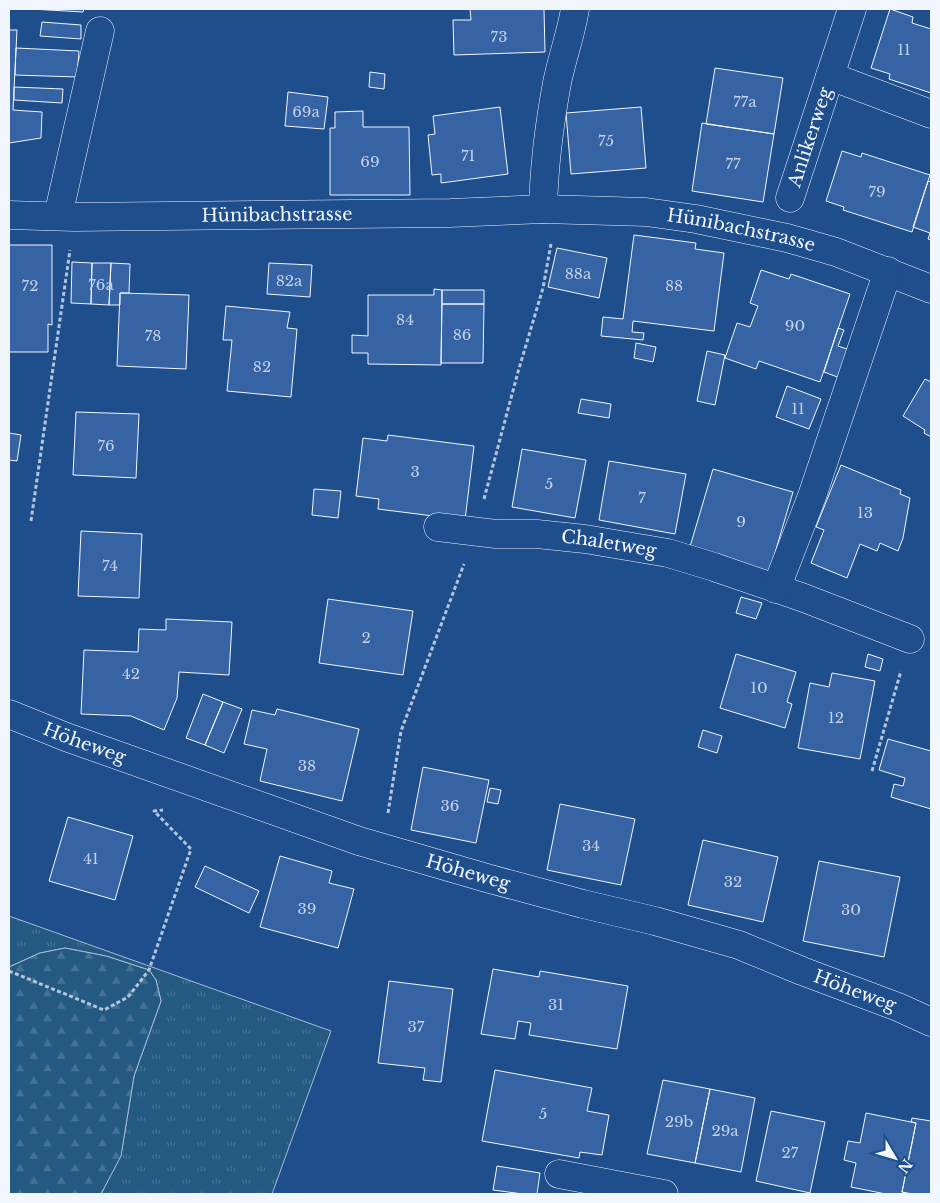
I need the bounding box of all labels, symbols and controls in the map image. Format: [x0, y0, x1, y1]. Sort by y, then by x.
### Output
house number: 73 [491, 27, 507, 46]
house number: 11 [897, 40, 911, 59]
street label: Anlikerweg [783, 84, 837, 191]
house number: 77a [733, 92, 757, 111]
house number: 69a [292, 102, 320, 121]
house number: 75 [598, 131, 614, 150]
house number: 71 [461, 146, 475, 165]
house number: 69 [360, 152, 380, 171]
house number: 77 [725, 154, 741, 173]
house number: 79 [868, 182, 886, 201]
street label: Hünibachstrasse [201, 203, 353, 227]
street label: Hünibachstrasse [666, 204, 818, 257]
house number: 88a [565, 264, 592, 283]
house number: 82a [276, 271, 303, 290]
house number: 76a [88, 275, 114, 294]
house number: 72 [22, 276, 38, 295]
house number: 88 [665, 276, 683, 295]
house number: 84 [396, 310, 414, 329]
house number: 90 [785, 316, 805, 335]
house number: 86 [453, 325, 471, 344]
house number: 78 [145, 326, 161, 345]
house number: 82 [253, 357, 271, 376]
house number: 11 [791, 399, 805, 418]
house number: 76 [97, 436, 115, 455]
house number: 3 [410, 462, 420, 481]
house number: 5 [545, 474, 553, 493]
house number: 7 [638, 488, 646, 507]
house number: 13 [857, 503, 873, 522]
house number: 9 [736, 512, 746, 531]
street label: Chaletweg [560, 526, 658, 562]
house number: 74 [102, 556, 118, 575]
house number: 2 [361, 628, 371, 647]
house number: 42 [122, 664, 140, 683]
house number: 10 [750, 678, 768, 697]
house number: 12 [828, 708, 844, 727]
street label: Höheweg [40, 718, 129, 768]
house number: 38 [298, 756, 316, 775]
house number: 36 [441, 796, 459, 815]
house number: 34 [582, 836, 600, 855]
house number: 41 [83, 849, 99, 868]
street label: Höheweg [423, 850, 513, 895]
house number: 32 [724, 872, 742, 891]
house number: 39 [298, 899, 316, 918]
house number: 30 [841, 900, 861, 919]
street label: Höheweg [810, 965, 899, 1016]
house number: 31 [548, 995, 564, 1014]
house number: 37 [408, 1017, 425, 1036]
house number: 5 [539, 1104, 547, 1123]
house number: 29b [665, 1112, 694, 1131]
house number: 29a [711, 1121, 739, 1140]
north arrow [870, 1133, 920, 1183]
house number: 27 [782, 1143, 799, 1162]
text: N [894, 1155, 916, 1177]

